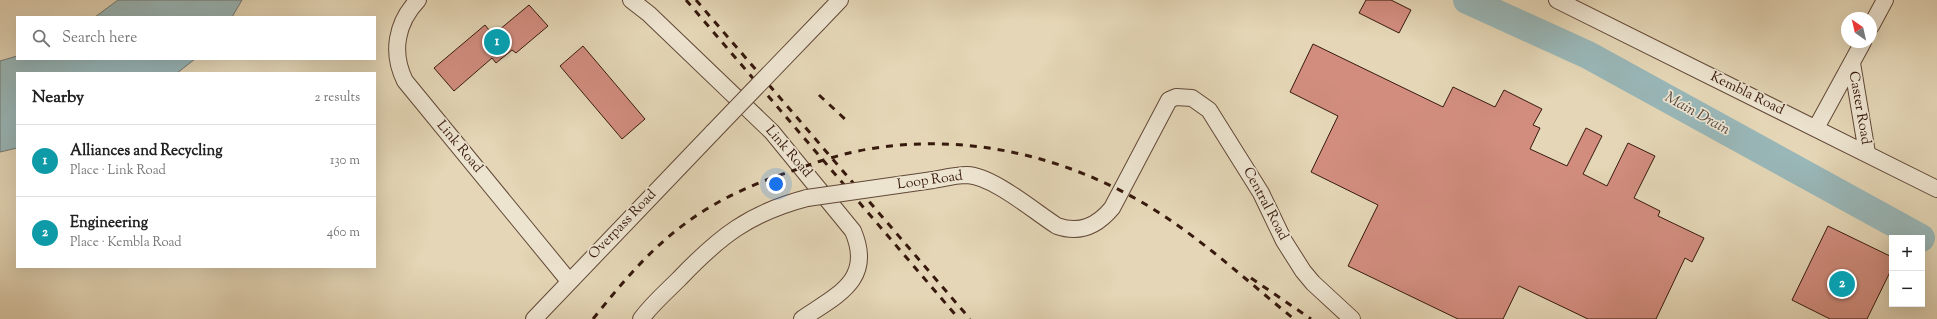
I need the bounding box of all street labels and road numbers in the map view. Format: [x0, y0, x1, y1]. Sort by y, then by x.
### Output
street label: Kembla Road [1707, 68, 1787, 121]
street label: Caster Road [1843, 70, 1875, 146]
street label: Link Road [431, 117, 487, 178]
street label: Link Road [760, 122, 816, 182]
street label: Central Road [1237, 164, 1293, 244]
street label: Loop Road [896, 167, 964, 195]
street label: Overpass Road [584, 186, 662, 264]

